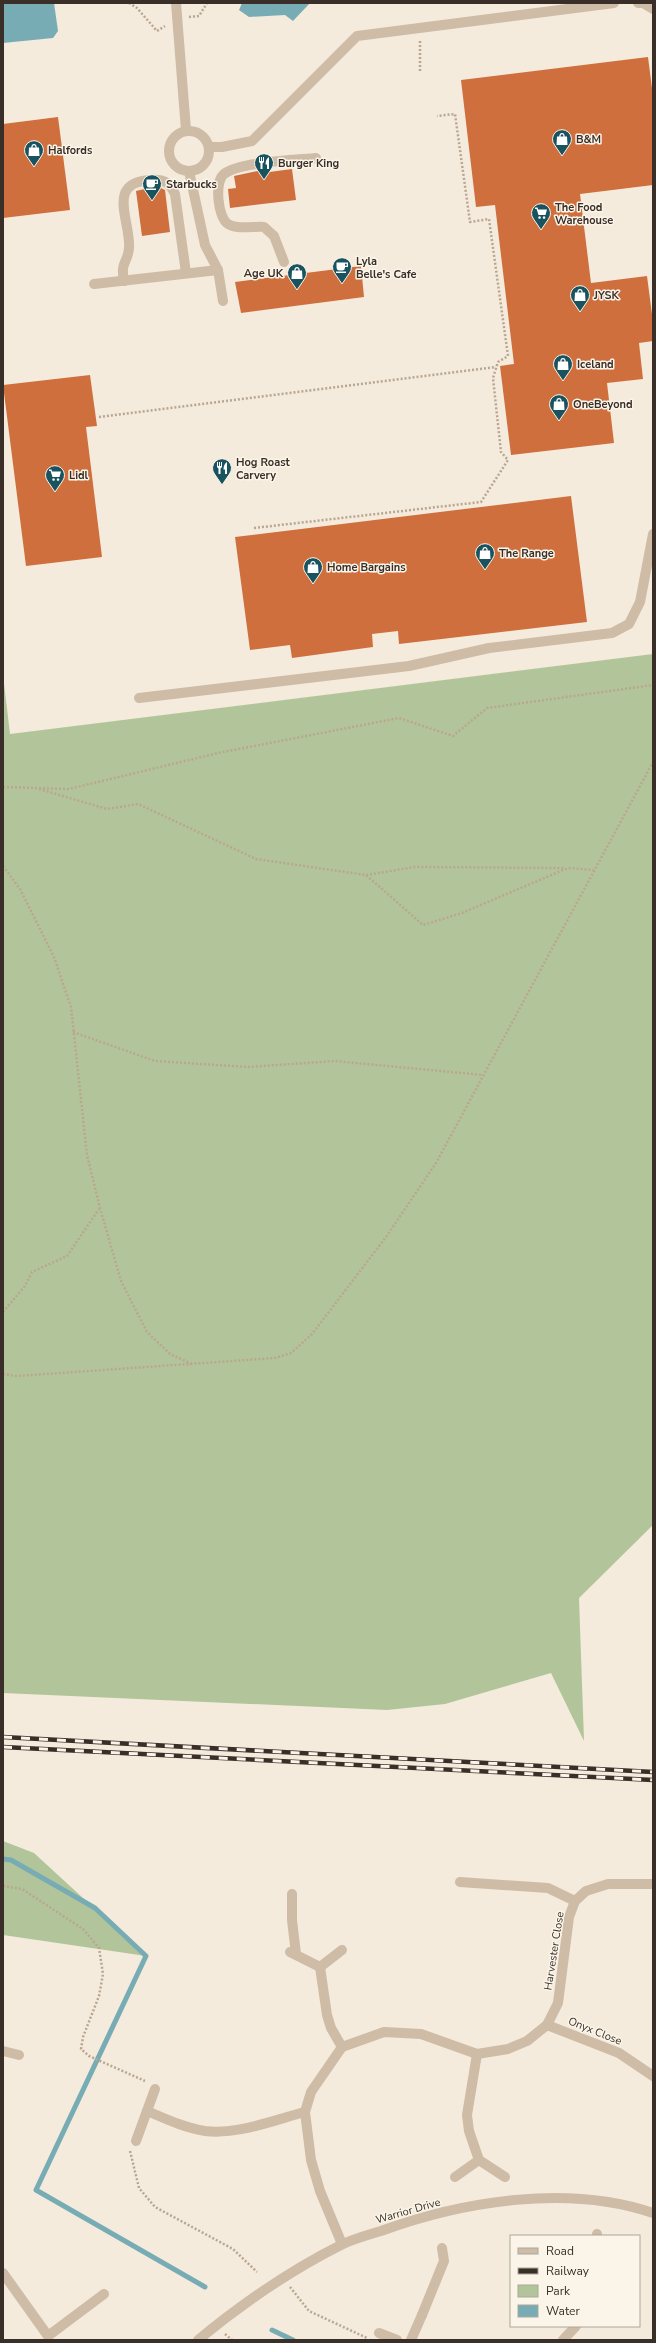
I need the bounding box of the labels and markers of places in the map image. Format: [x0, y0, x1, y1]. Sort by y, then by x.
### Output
shop icon: B&M [551, 128, 573, 156]
place label: B&M [576, 132, 601, 147]
shop icon: Halfords [23, 139, 45, 167]
place label: Halfords [48, 143, 92, 158]
restaurant icon: Burger King [253, 152, 275, 180]
place label: Burger King [278, 156, 339, 171]
cafe icon: Starbucks [141, 173, 163, 201]
place label: Starbucks [166, 177, 217, 192]
place label: The Food Warehouse [555, 200, 613, 228]
supermarket icon: The Food Warehouse [530, 202, 552, 230]
place label: Lyla Belle's Cafe [356, 254, 417, 282]
cafe icon: Lyla Belle's Cafe [331, 256, 353, 284]
shop icon: Age UK [286, 262, 308, 290]
place label: Age UK [244, 266, 284, 281]
shop icon: JYSK [569, 284, 591, 312]
place label: JYSK [593, 288, 619, 303]
shop icon: Iceland [552, 353, 574, 381]
place label: Iceland [577, 357, 614, 372]
shop icon: OneBeyond [548, 393, 570, 421]
place label: OneBeyond [573, 397, 633, 412]
place label: Hog Roast Carvery [236, 455, 291, 483]
restaurant icon: Hog Roast Carvery [211, 457, 233, 485]
supermarket icon: Lidl [44, 464, 66, 492]
place label: Lidl [69, 468, 89, 483]
shop icon: The Range [474, 542, 496, 570]
place label: The Range [499, 546, 554, 561]
shop icon: Home Bargains [302, 556, 324, 584]
place label: Home Bargains [327, 560, 406, 575]

